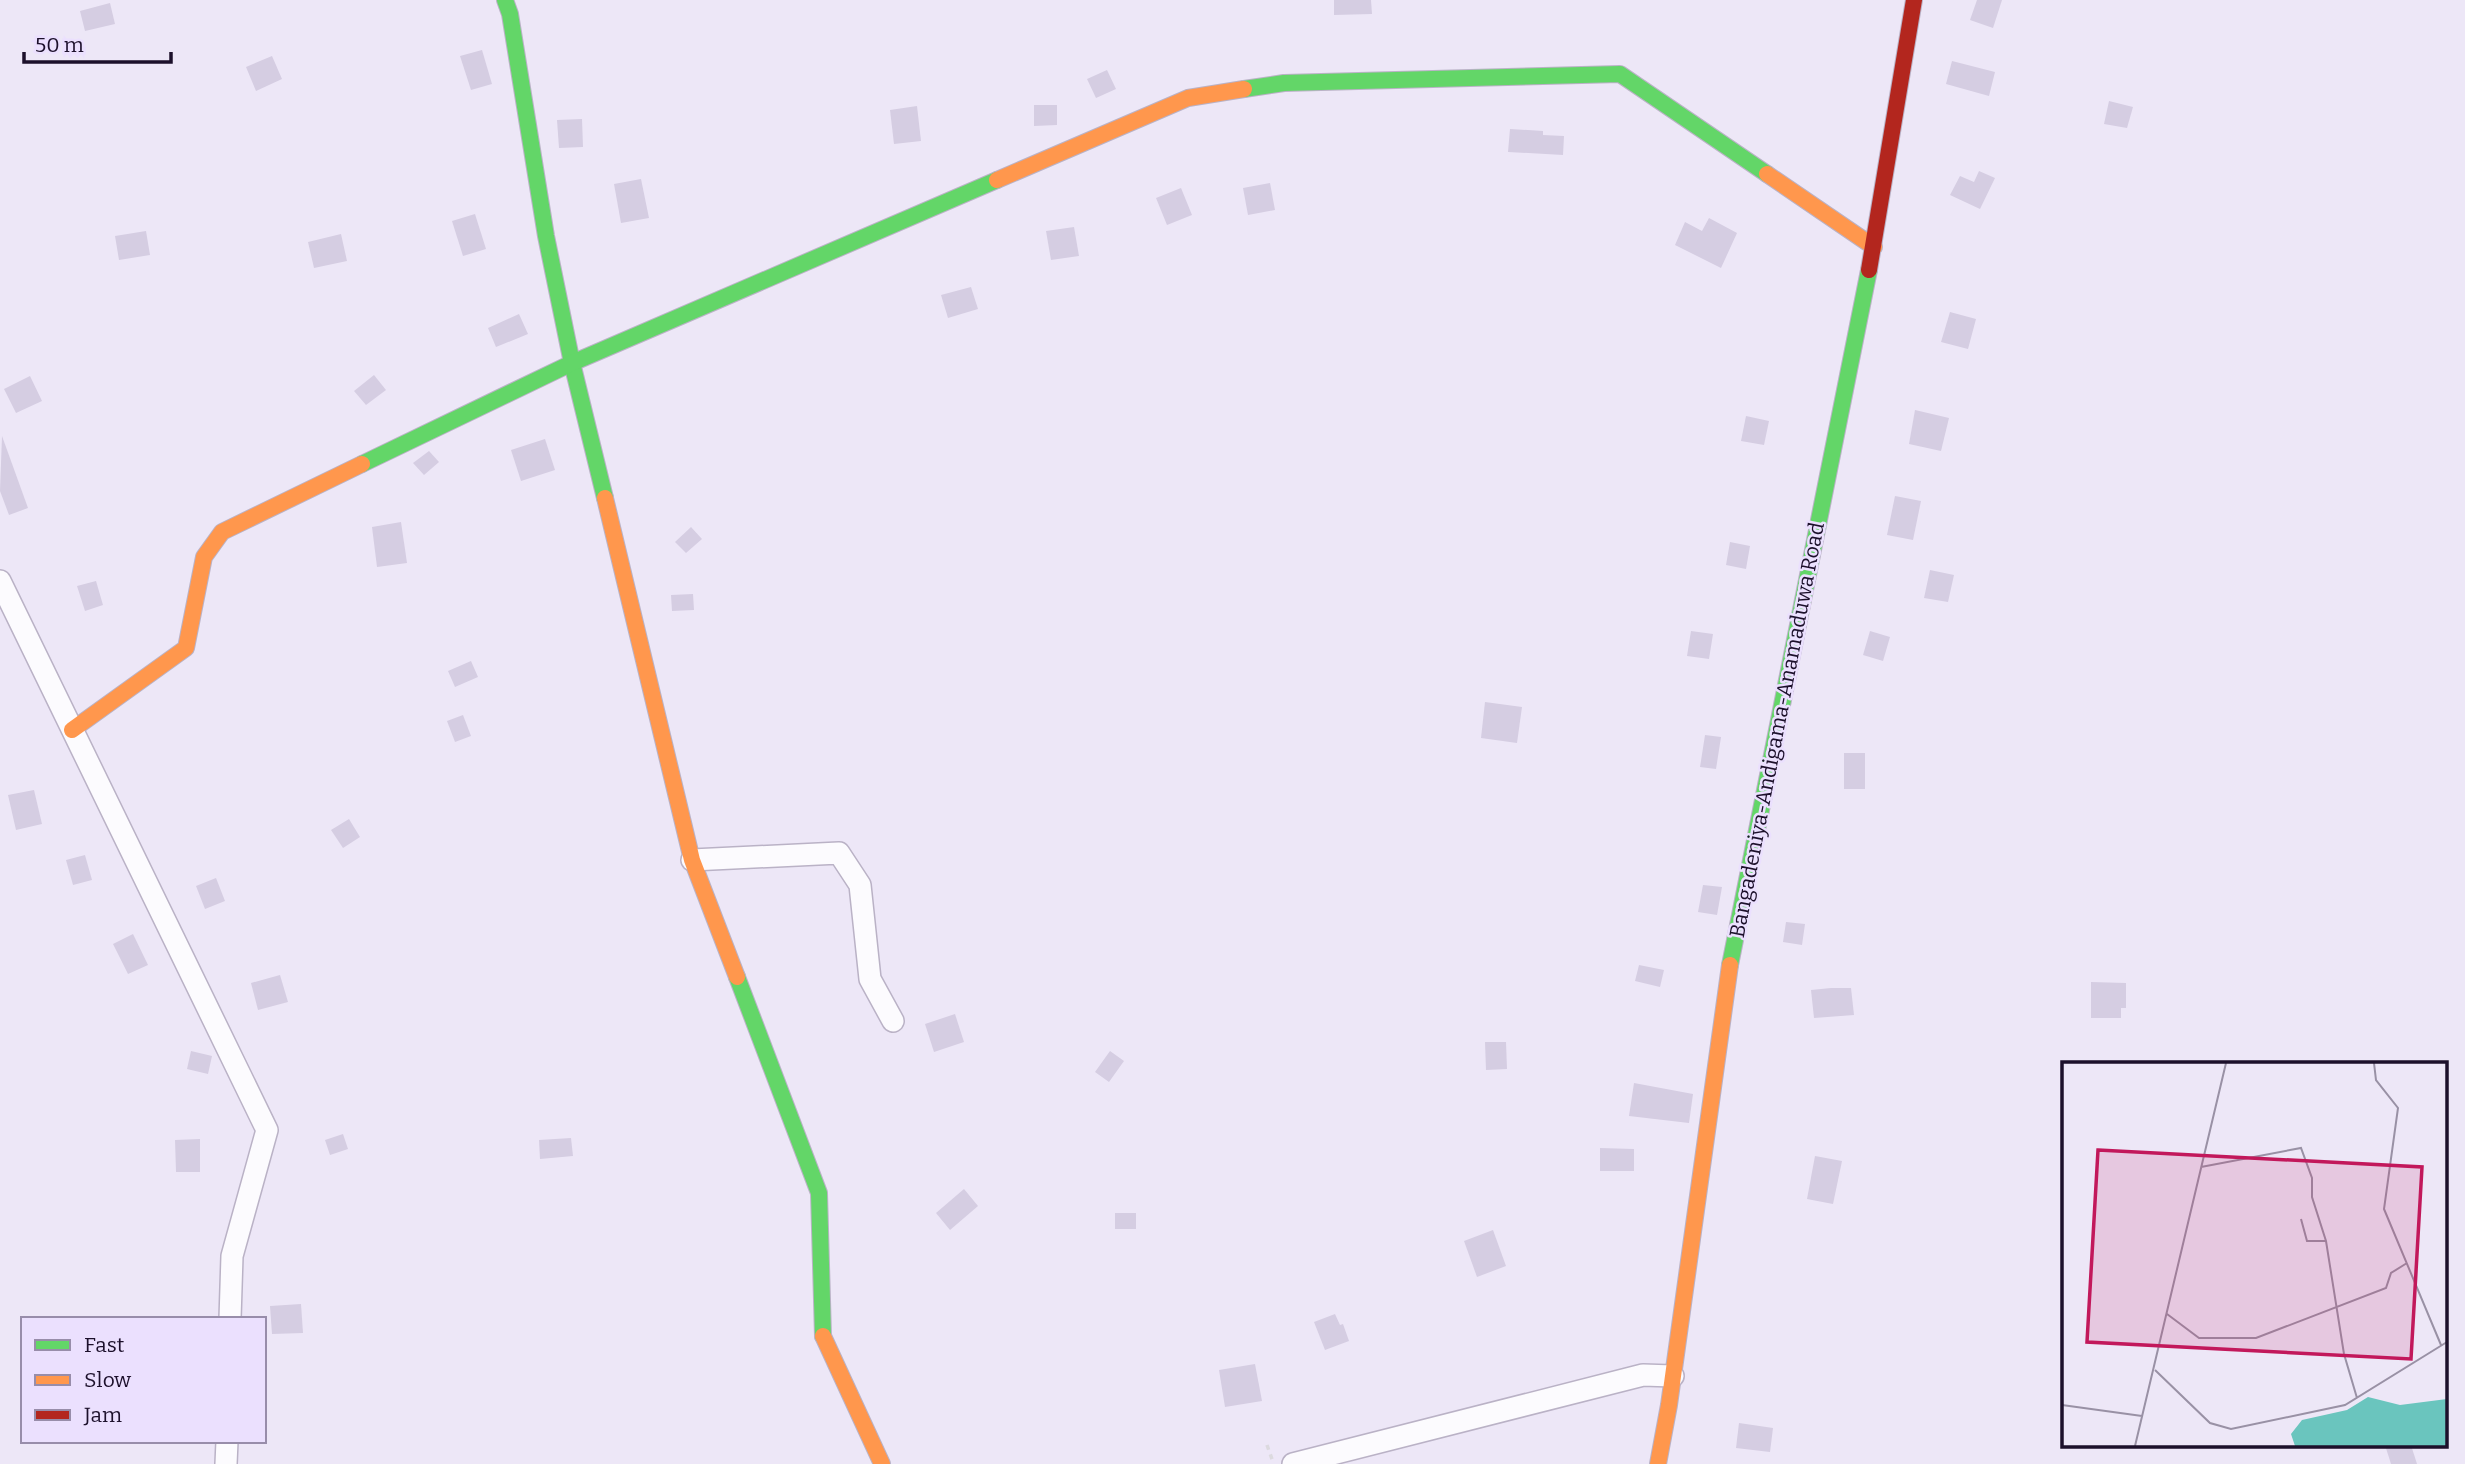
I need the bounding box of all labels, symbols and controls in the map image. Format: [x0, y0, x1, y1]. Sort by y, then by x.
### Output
scale bar [24, 21, 172, 65]
text: 50 m [35, 32, 84, 58]
street label: Bangadeniya-Andigama-Anamaduwa Road [1724, 520, 1830, 940]
inset map [2062, 1062, 2448, 1446]
legend [21, 1317, 266, 1443]
text: Fast [84, 1332, 125, 1358]
text: Slow [84, 1367, 131, 1393]
text: Jam [83, 1402, 122, 1428]

